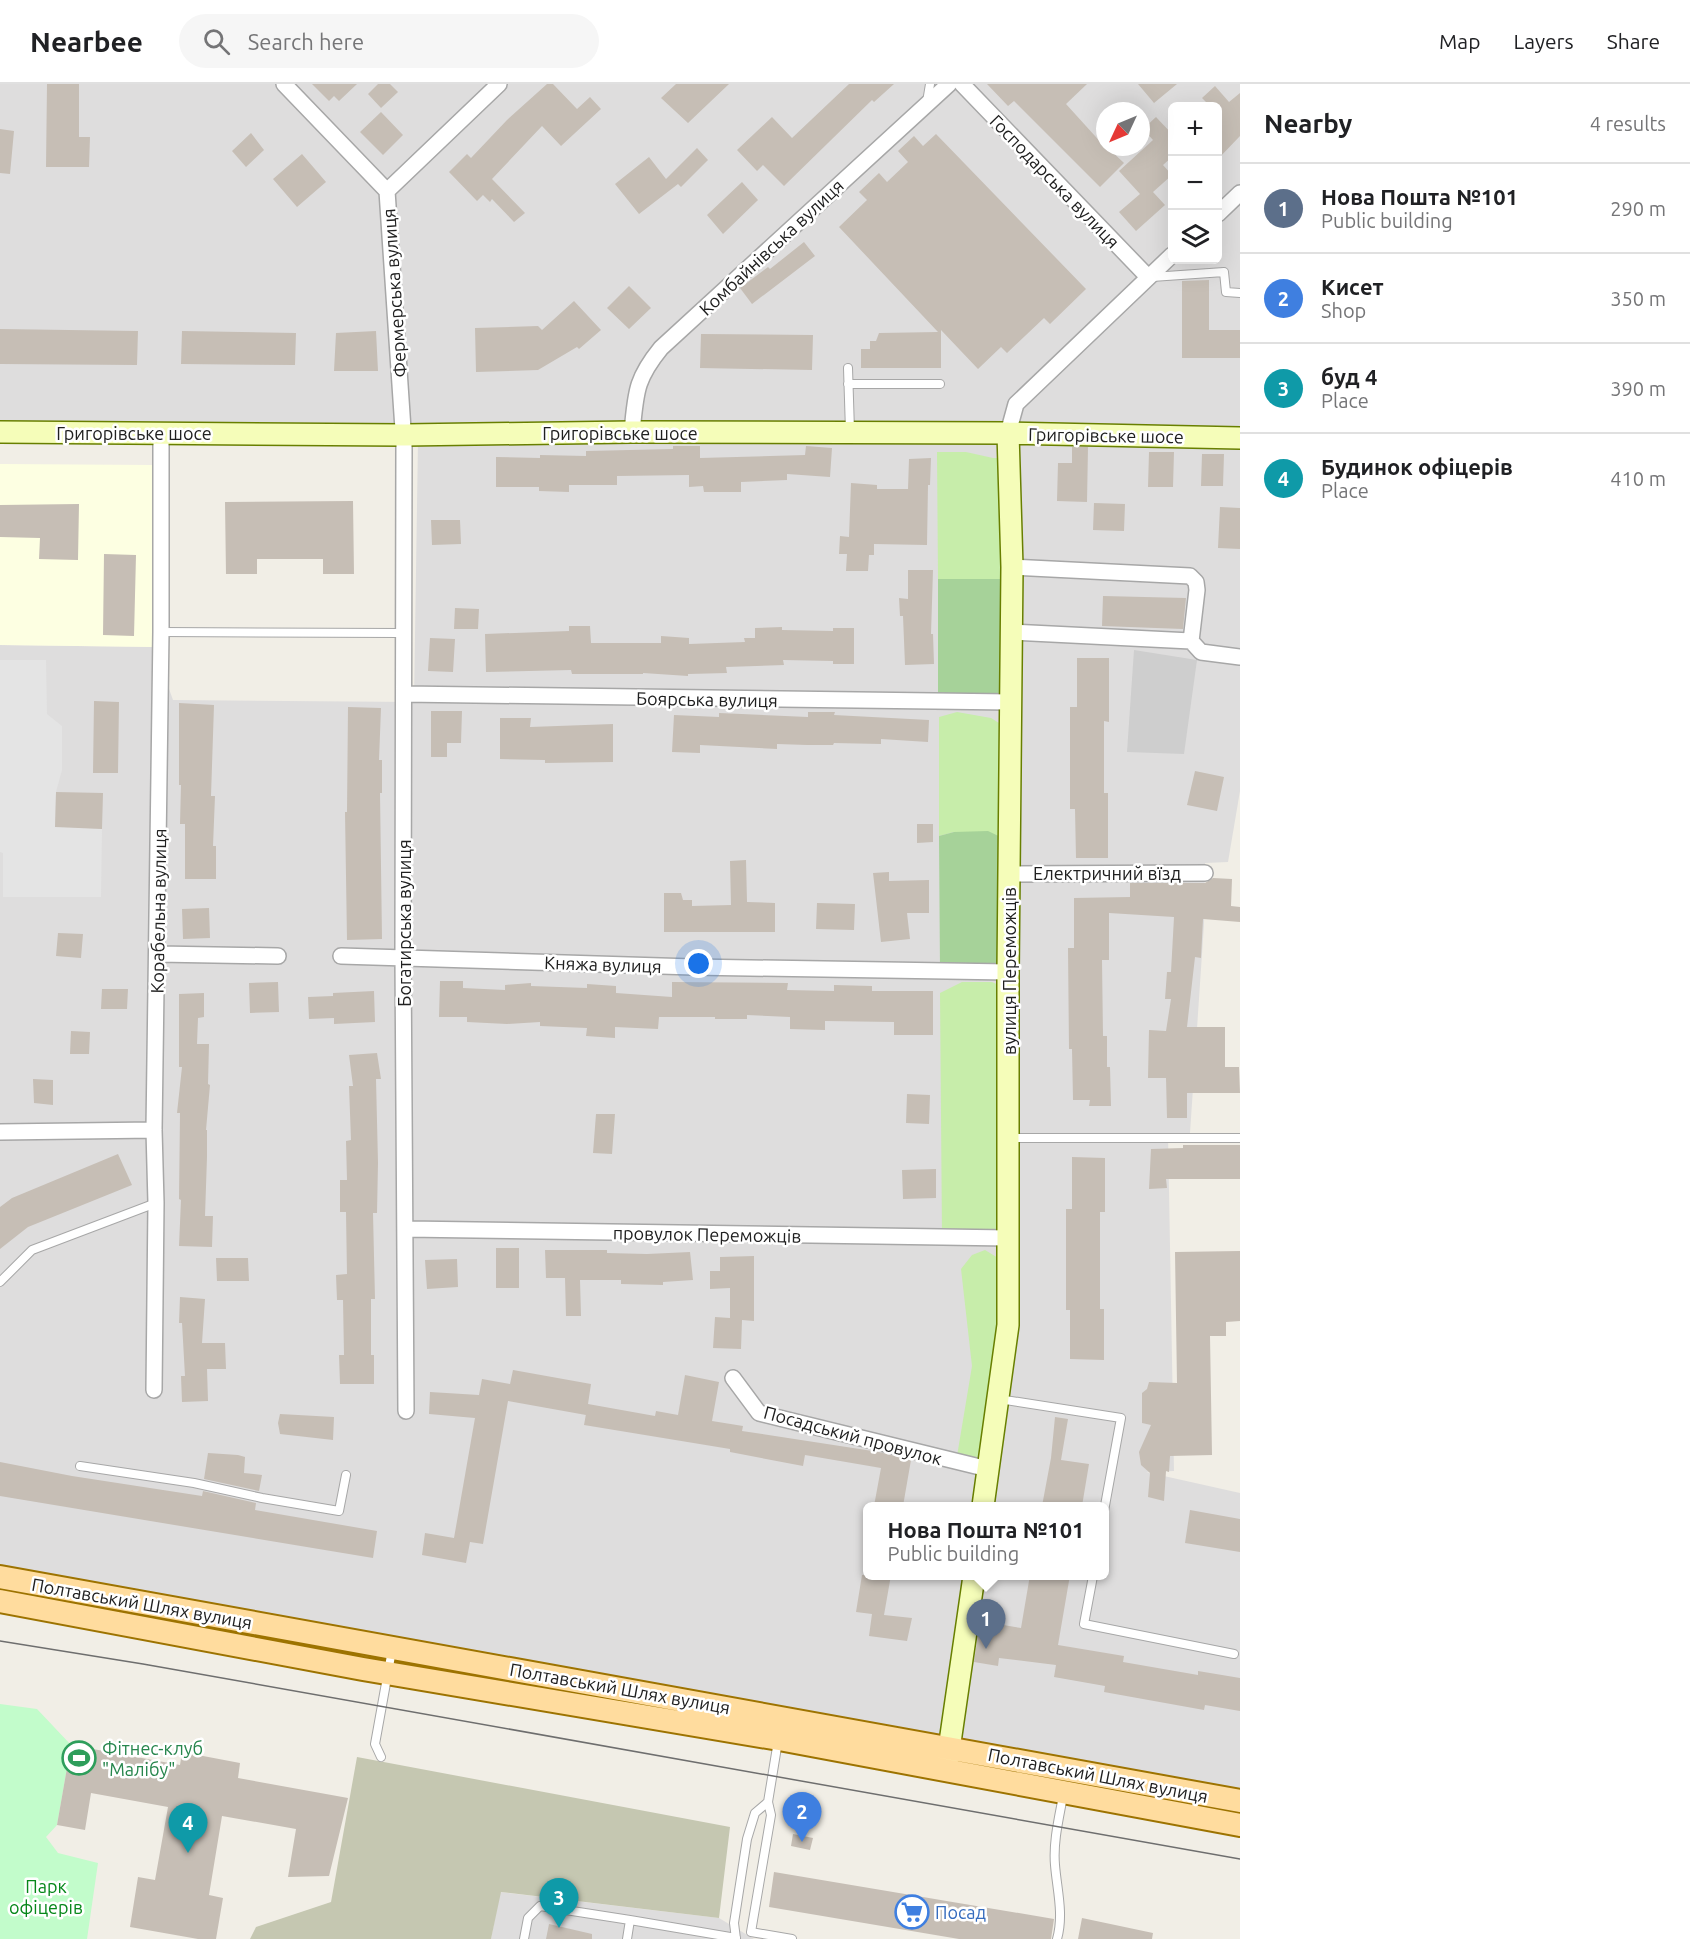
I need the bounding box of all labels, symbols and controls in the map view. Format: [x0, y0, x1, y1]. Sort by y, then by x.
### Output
search box [179, 14, 599, 68]
icon: search [200, 25, 233, 58]
text: Nearbee [30, 26, 143, 57]
text: Search here [248, 29, 364, 54]
text: Map [1439, 29, 1480, 53]
text: Layers [1513, 29, 1574, 53]
text: Share [1607, 29, 1660, 53]
north arrow [1096, 102, 1150, 156]
map controls [1168, 102, 1222, 264]
button: + [1168, 102, 1222, 156]
text: Nearby [1264, 109, 1352, 138]
street label: Господарська вулиця [986, 110, 1124, 252]
text: 4 results [1590, 112, 1666, 135]
button: − [1168, 156, 1222, 210]
street label: Комбайнівська вулиця [695, 175, 847, 319]
text: Нова Пошта №101 [1321, 184, 1518, 209]
text: 1 [1278, 197, 1289, 220]
text: 290 m [1610, 197, 1666, 220]
street label: Фермерська вулиця [378, 208, 410, 378]
text: Public building [1321, 209, 1453, 232]
button: layers [1168, 210, 1222, 264]
text: Кисет [1321, 274, 1384, 299]
text: 2 [1278, 287, 1289, 310]
text: 350 m [1610, 287, 1666, 310]
text: Shop [1321, 299, 1366, 322]
text: буд 4 [1321, 364, 1377, 389]
text: 3 [1278, 377, 1289, 400]
text: 390 m [1610, 377, 1666, 400]
text: Place [1321, 389, 1369, 412]
street label: Григорівське шосе [56, 423, 212, 443]
street label: Григорівське шосе [542, 423, 698, 443]
street label: Григорівське шосе [1028, 424, 1184, 446]
text: Будинок офіцерів [1321, 454, 1513, 479]
text: 4 [1278, 467, 1289, 490]
text: 410 m [1610, 467, 1666, 490]
text: Place [1321, 479, 1369, 502]
street label: Боярська вулиця [636, 688, 778, 710]
street label: Корабельна вулиця [147, 828, 169, 994]
street label: Богатирська вулиця [394, 839, 414, 1007]
street label: Електричний вїзд [1033, 863, 1181, 883]
street label: вулиця Переможців [999, 887, 1019, 1055]
your location [684, 949, 713, 978]
street label: Княжа вулиця [544, 952, 662, 976]
street label: провулок Переможців [613, 1222, 801, 1246]
street label: Посадський провулок [762, 1402, 944, 1468]
popup [863, 1502, 1109, 1580]
text: Нова Пошта №101 [887, 1517, 1085, 1542]
text: Public building [887, 1542, 1019, 1565]
street label: Полтавський Шлях вулиця [30, 1574, 254, 1632]
pin: 1 [966, 1600, 1006, 1649]
street label: Полтавський Шлях вулиця [508, 1659, 732, 1717]
place label: Фітнес-клуб "Малібу" [102, 1738, 203, 1779]
sports icon: Фітнес-клуб "Малібу" [61, 1740, 97, 1776]
street label: Полтавський Шлях вулиця [986, 1744, 1210, 1806]
pin: 2 [782, 1792, 822, 1842]
pin: 4 [168, 1804, 207, 1853]
park label: Парк офіцерів [9, 1876, 83, 1917]
pin: 3 [540, 1878, 578, 1928]
supermarket icon: Посад [894, 1894, 930, 1930]
place label: Посад [935, 1902, 987, 1922]

